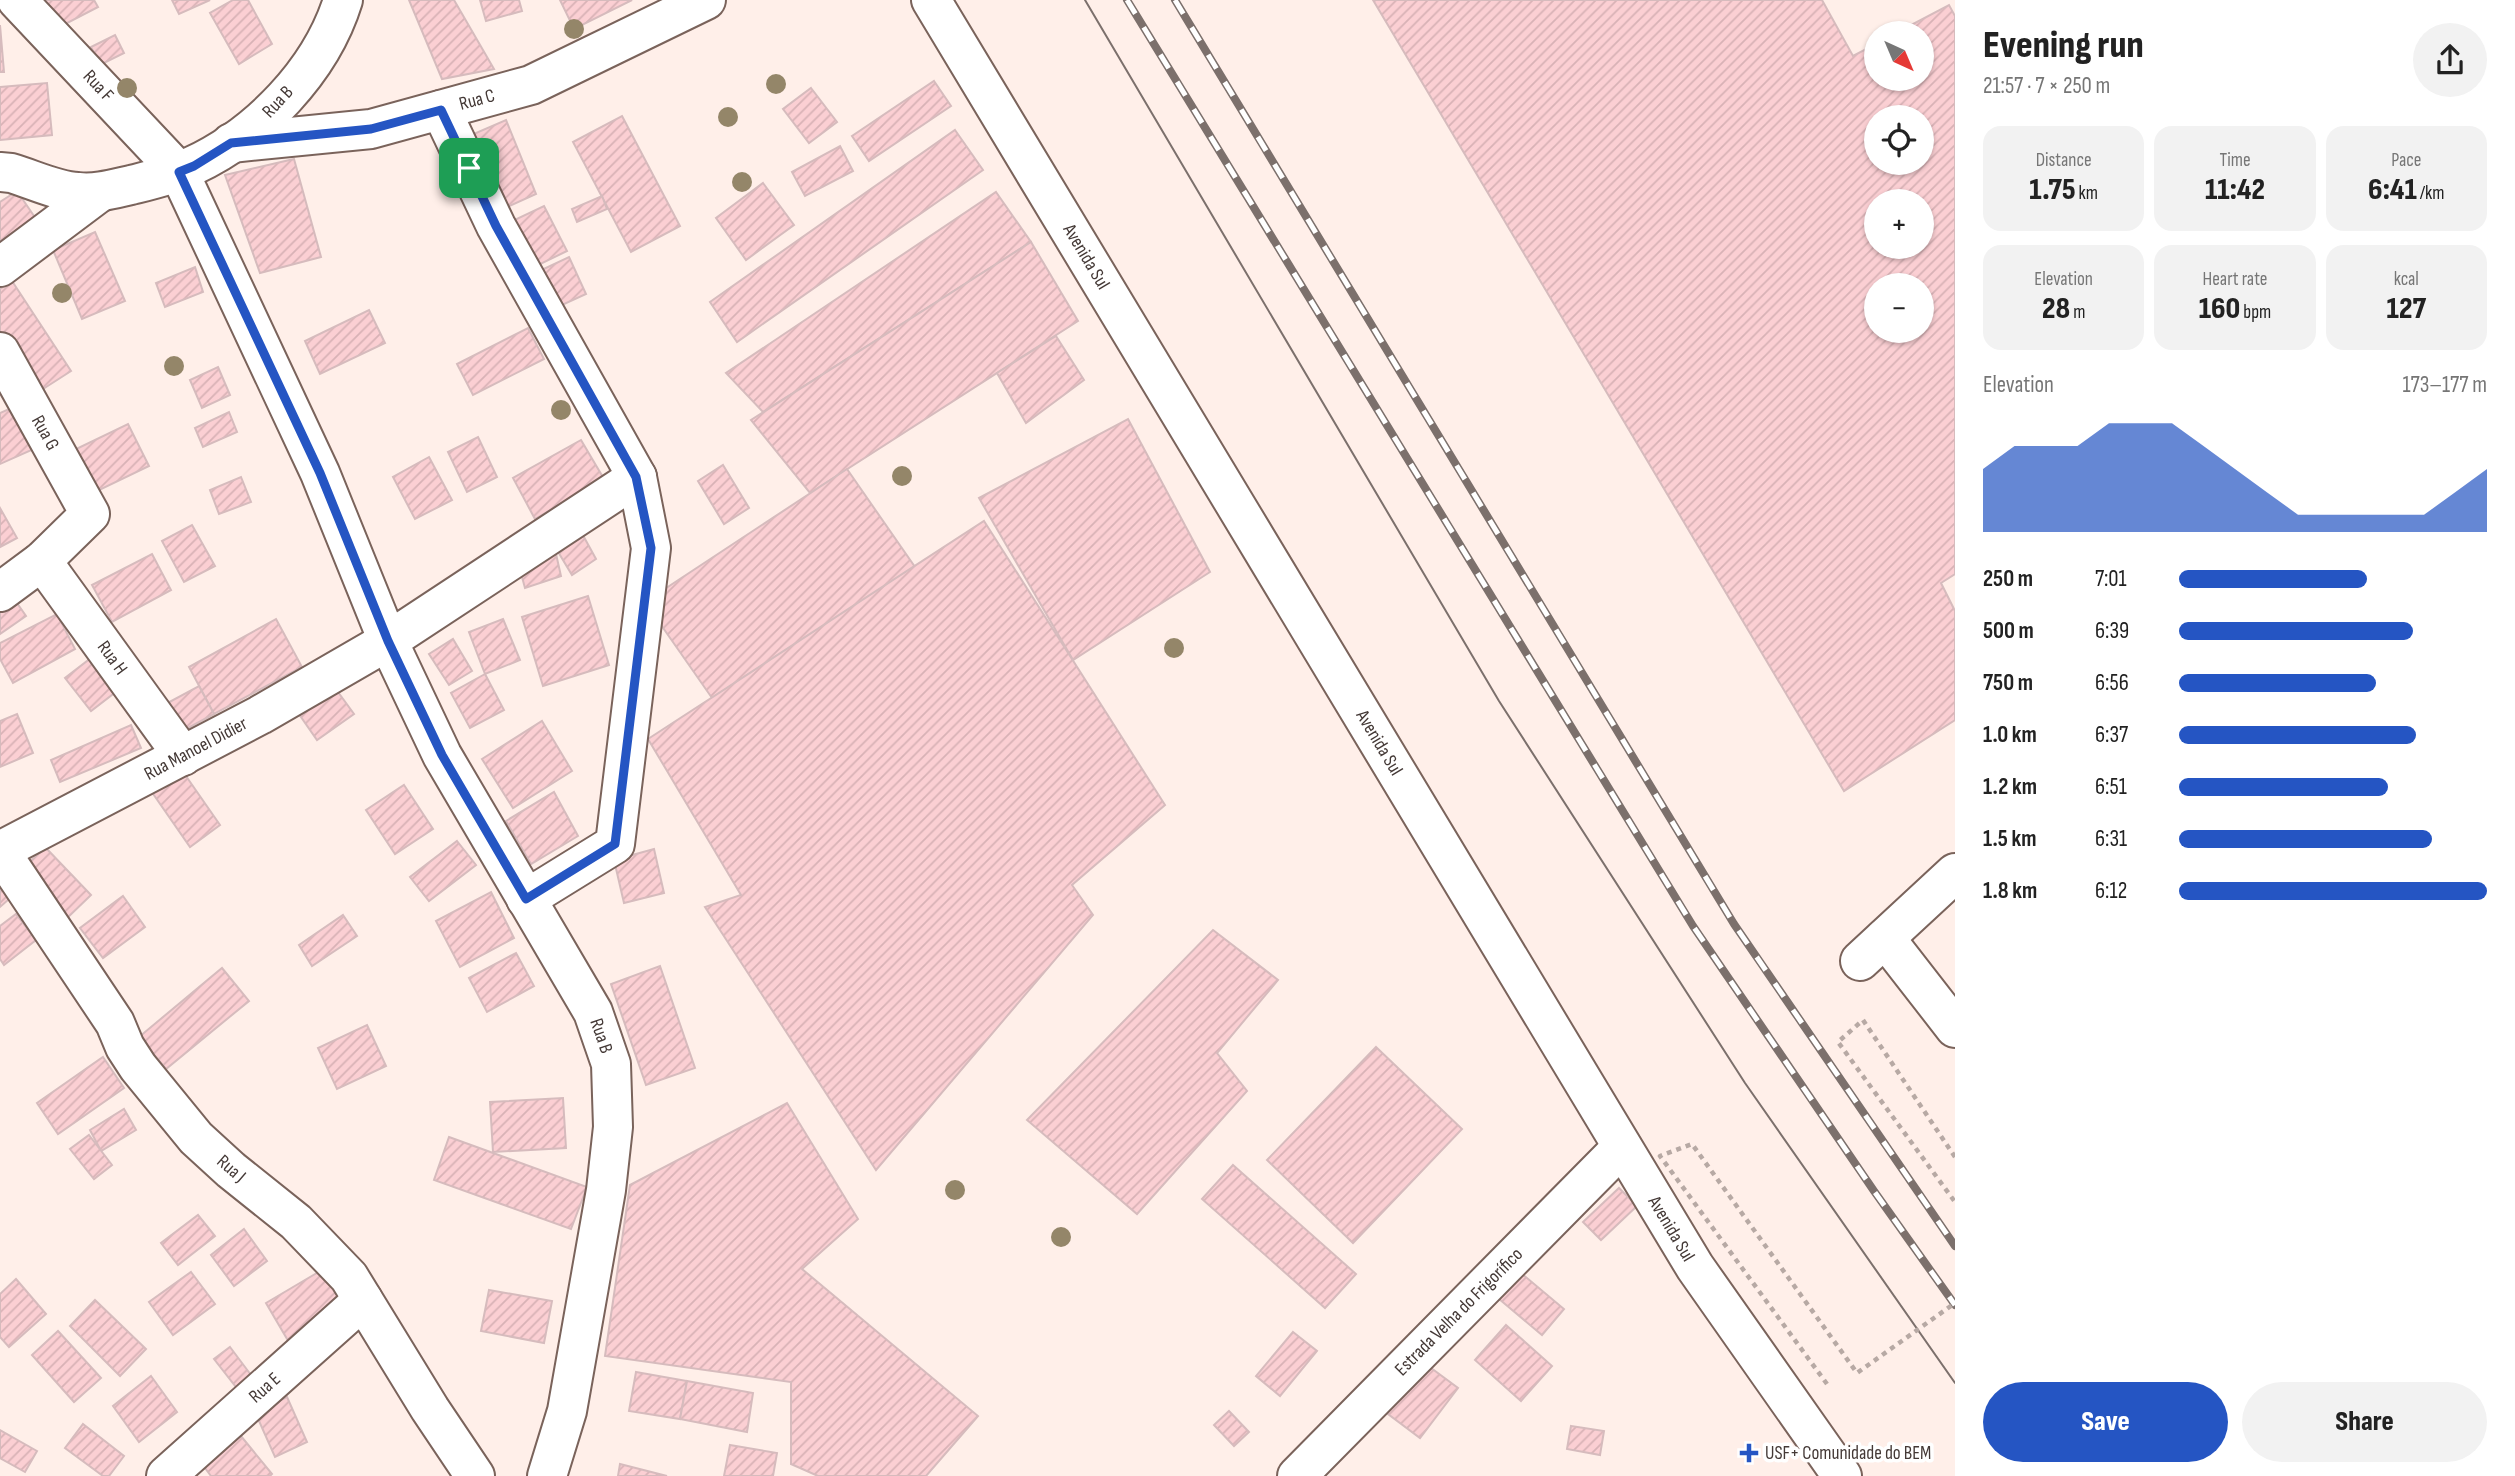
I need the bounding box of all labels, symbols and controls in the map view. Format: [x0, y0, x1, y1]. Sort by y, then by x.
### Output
north arrow [1864, 21, 1934, 91]
map controls [1864, 21, 1934, 343]
text: Evening run [1983, 23, 2144, 68]
button: share [2413, 23, 2487, 97]
street label: Rua F [78, 66, 118, 106]
text: 21:57 · 7 × 250 m [1983, 72, 2110, 100]
street label: Rua B [257, 81, 299, 123]
street label: Rua C [457, 84, 497, 116]
button: locate [1864, 105, 1934, 175]
pin [439, 138, 499, 198]
icon: arrive [450, 149, 488, 187]
text: Distance [2036, 149, 2092, 172]
text: Time [2219, 149, 2251, 172]
text: Pace [2391, 149, 2421, 172]
text: 1.75 [2029, 172, 2076, 208]
text: 11:42 [2205, 172, 2265, 208]
text: 6:41 [2368, 172, 2417, 208]
text: km [2076, 182, 2098, 205]
text: /km [2417, 182, 2445, 205]
button: + [1864, 189, 1934, 259]
street label: Avenida Sul [1057, 219, 1114, 294]
text: Elevation [2034, 268, 2093, 291]
text: Heart rate [2203, 268, 2267, 291]
text: kcal [2394, 268, 2419, 291]
button: − [1864, 273, 1934, 343]
text: 28 [2042, 291, 2070, 327]
text: 160 [2199, 291, 2240, 327]
text: 127 [2386, 291, 2426, 327]
text: m [2070, 301, 2085, 324]
text: bpm [2240, 301, 2271, 324]
text: Elevation [1983, 371, 2054, 399]
text: 173–177 m [2402, 371, 2487, 399]
street label: Rua G [26, 411, 64, 455]
text: 250 m [1983, 565, 2033, 593]
text: 7:01 [2095, 565, 2127, 593]
text: 500 m [1983, 617, 2034, 645]
text: 6:39 [2095, 617, 2129, 645]
street label: Rua H [92, 636, 132, 680]
text: 750 m [1983, 669, 2033, 697]
text: 6:56 [2095, 669, 2129, 697]
street label: Avenida Sul [1350, 705, 1407, 780]
street label: Rua Manoel Didier [141, 712, 252, 786]
text: 1.0 km [1983, 721, 2037, 749]
text: 6:37 [2095, 721, 2128, 749]
text: 1.2 km [1983, 773, 2037, 801]
text: 6:51 [2095, 773, 2127, 801]
text: 1.5 km [1983, 825, 2036, 853]
text: 6:31 [2095, 825, 2127, 853]
text: 1.8 km [1983, 877, 2037, 905]
text: 6:12 [2095, 877, 2127, 905]
street label: Rua B [584, 1015, 618, 1057]
street label: Rua J [212, 1150, 250, 1188]
street label: Avenida Sul [1642, 1191, 1699, 1266]
street label: Estrada Velha do Frigorífico [1390, 1243, 1528, 1381]
street label: Rua E [244, 1368, 286, 1408]
button: Save [1983, 1382, 2228, 1462]
button: Share [2242, 1382, 2487, 1462]
place label: USF+ Comunidade do BEM [1765, 1442, 1931, 1465]
marker: USF+ Comunidade do BEM [1739, 1443, 1759, 1463]

